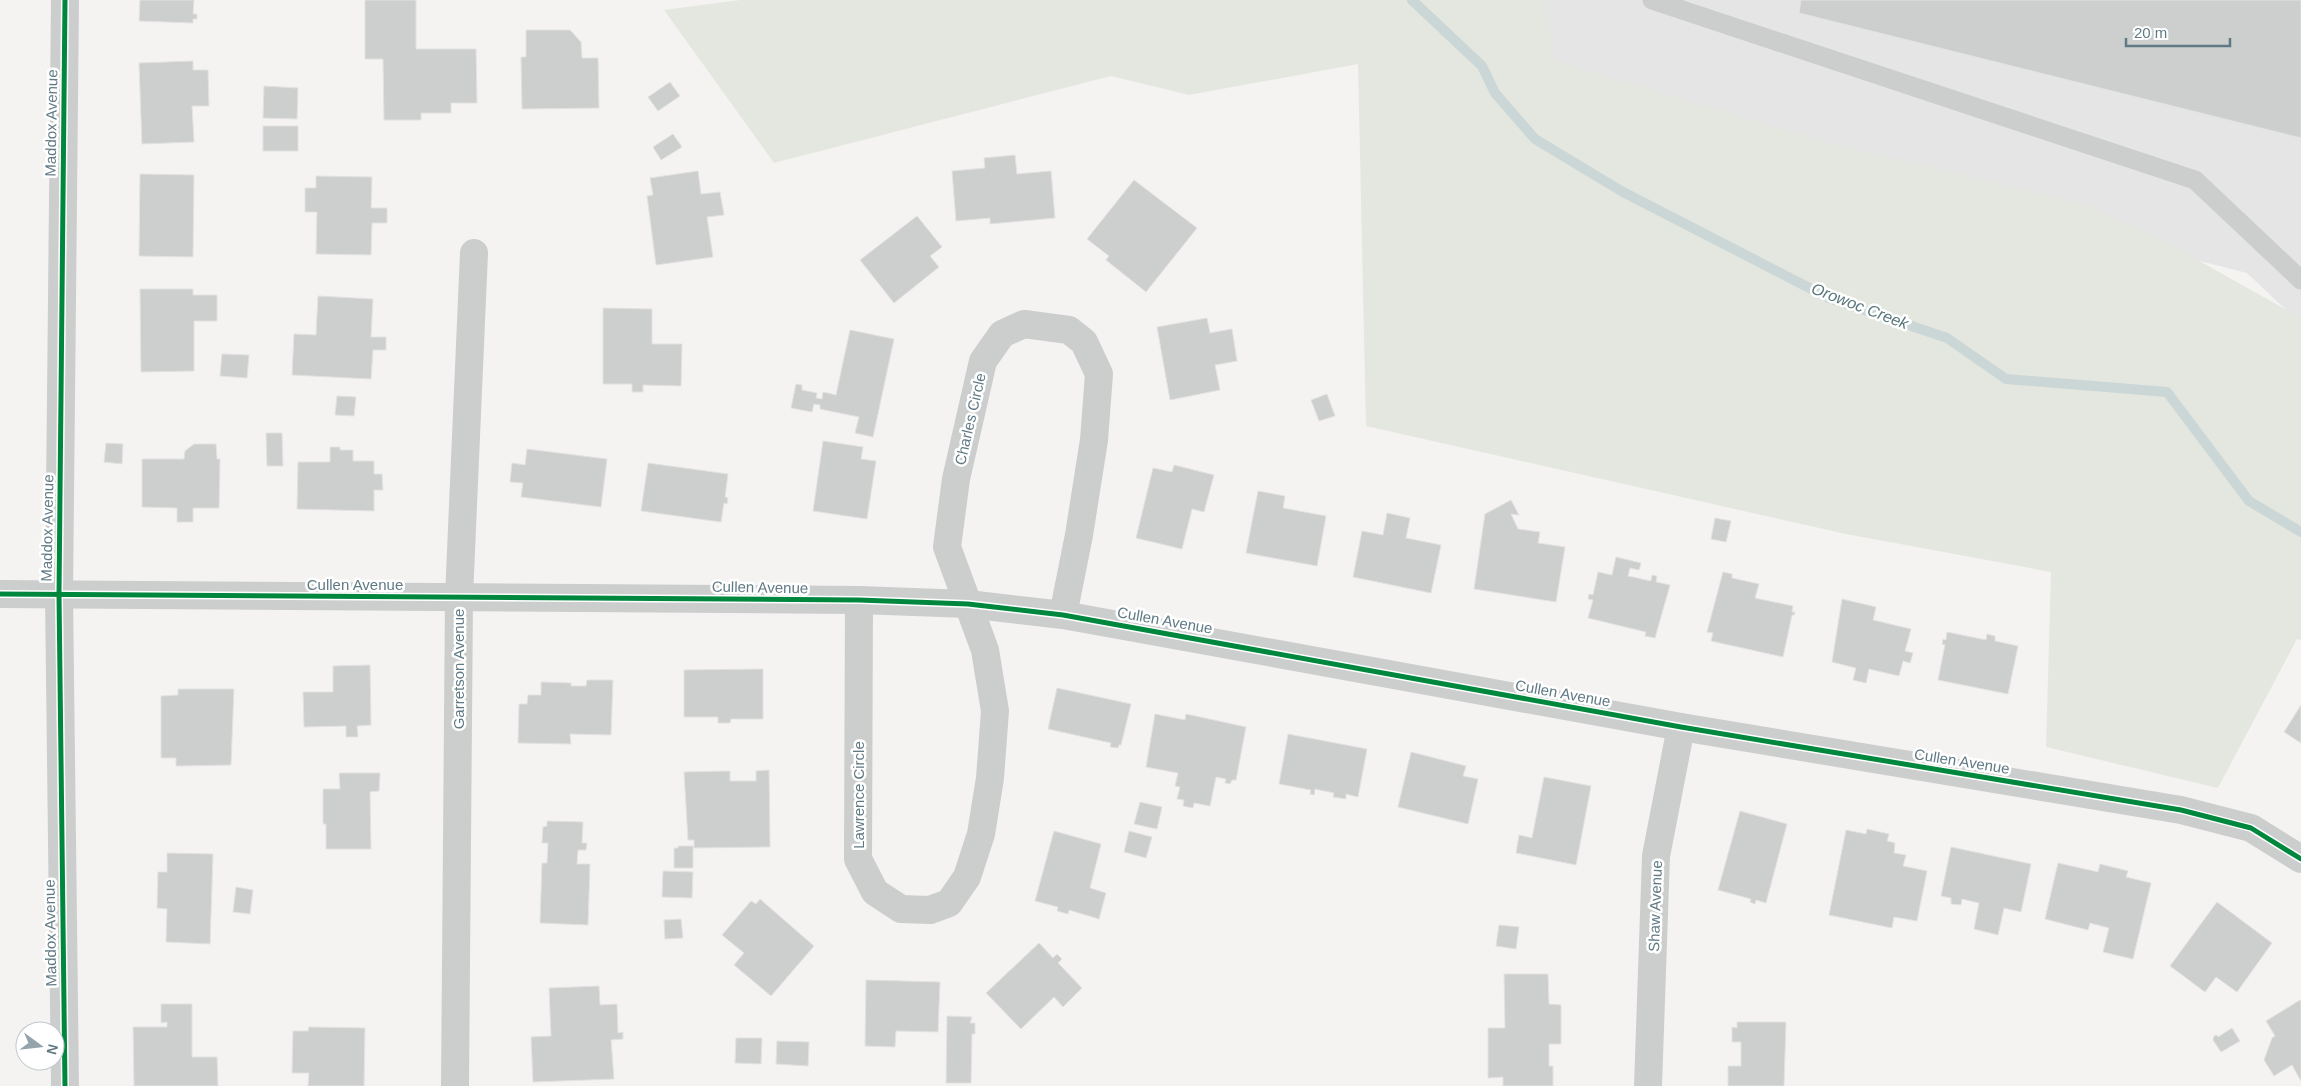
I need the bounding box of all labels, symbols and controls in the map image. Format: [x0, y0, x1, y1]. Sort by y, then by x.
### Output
scale bar [2126, 15, 2230, 47]
text: 20 m [2134, 24, 2167, 41]
street label: Maddox Avenue [42, 69, 60, 177]
water label: Orowoc Creek [1809, 280, 1912, 333]
street label: Charles Circle [951, 371, 989, 467]
street label: Maddox Avenue [38, 474, 56, 582]
street label: Cullen Avenue [307, 576, 403, 593]
street label: Cullen Avenue [712, 578, 808, 596]
street label: Cullen Avenue [1116, 603, 1214, 637]
street label: Garretson Avenue [450, 609, 467, 729]
street label: Cullen Avenue [1514, 676, 1612, 710]
street label: Lawrence Circle [850, 741, 867, 849]
street label: Cullen Avenue [1913, 745, 2011, 777]
street label: Shaw Avenue [1645, 860, 1665, 952]
street label: Maddox Avenue [41, 879, 59, 987]
north arrow [15, 1021, 65, 1071]
text: N [44, 1042, 62, 1056]

